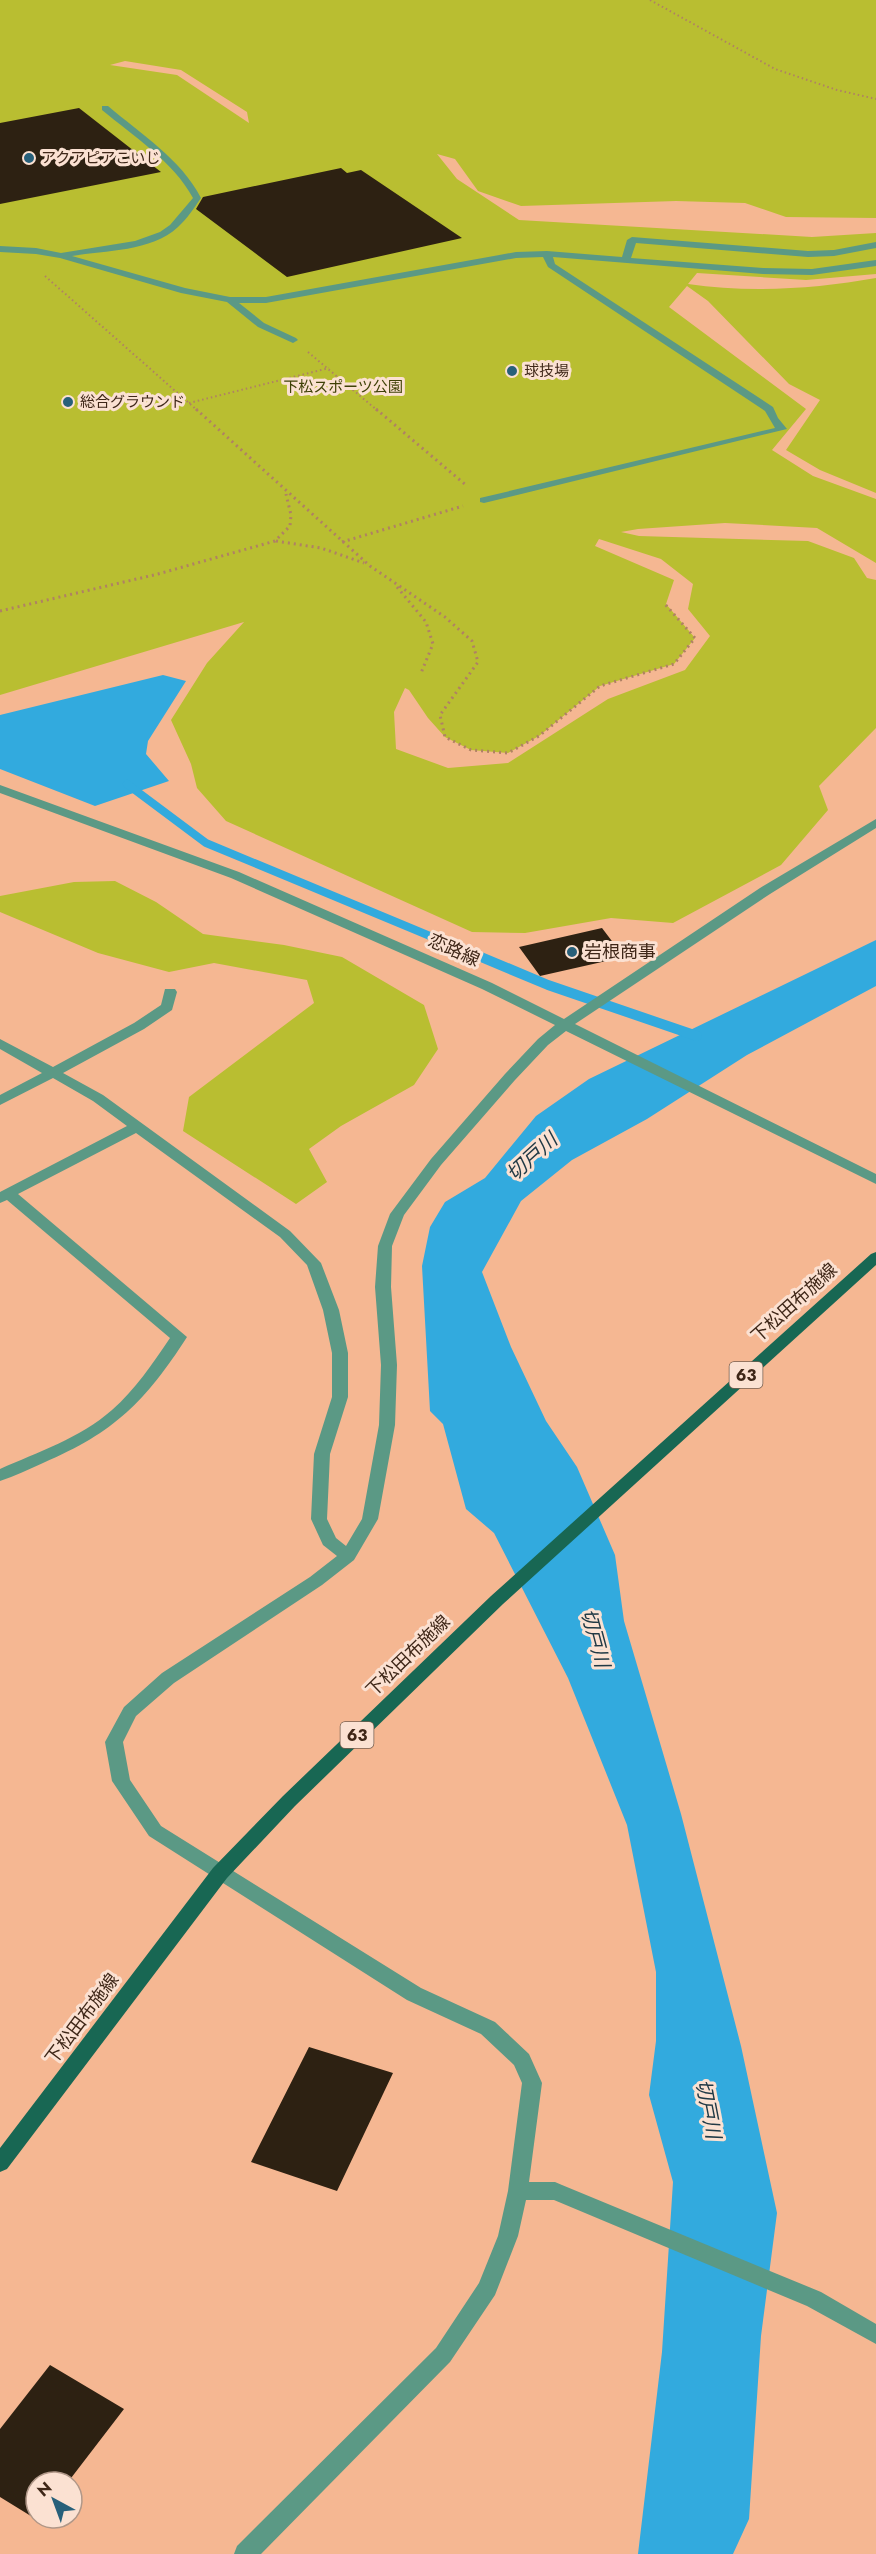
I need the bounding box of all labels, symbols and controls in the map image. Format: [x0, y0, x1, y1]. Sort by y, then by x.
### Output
place label: アクアピアこいじ [41, 147, 160, 169]
marker: アクアピアこいじ [22, 151, 36, 165]
place label: 球技場 [524, 360, 569, 382]
marker: 球技場 [505, 364, 519, 378]
park label: 下松スポーツ公園 [283, 376, 403, 398]
place label: 総合グラウンド [80, 391, 185, 413]
marker: 総合グラウンド [61, 395, 75, 409]
street label: 恋路線 [424, 927, 484, 973]
place label: 岩根商事 [584, 939, 656, 965]
marker: 岩根商事 [565, 945, 579, 959]
water label: 切戸川 [500, 1125, 565, 1188]
street label: 下松田布施線 [745, 1257, 843, 1349]
road number: 63 [730, 1362, 762, 1388]
water label: 切戸川 [573, 1605, 617, 1673]
street label: 下松田布施線 [360, 1609, 456, 1703]
road number: 63 [340, 1722, 374, 1748]
street label: 下松田布施線 [39, 1968, 125, 2070]
water label: 切戸川 [688, 2077, 728, 2143]
north arrow [24, 2470, 84, 2530]
text: N [32, 2476, 57, 2502]

